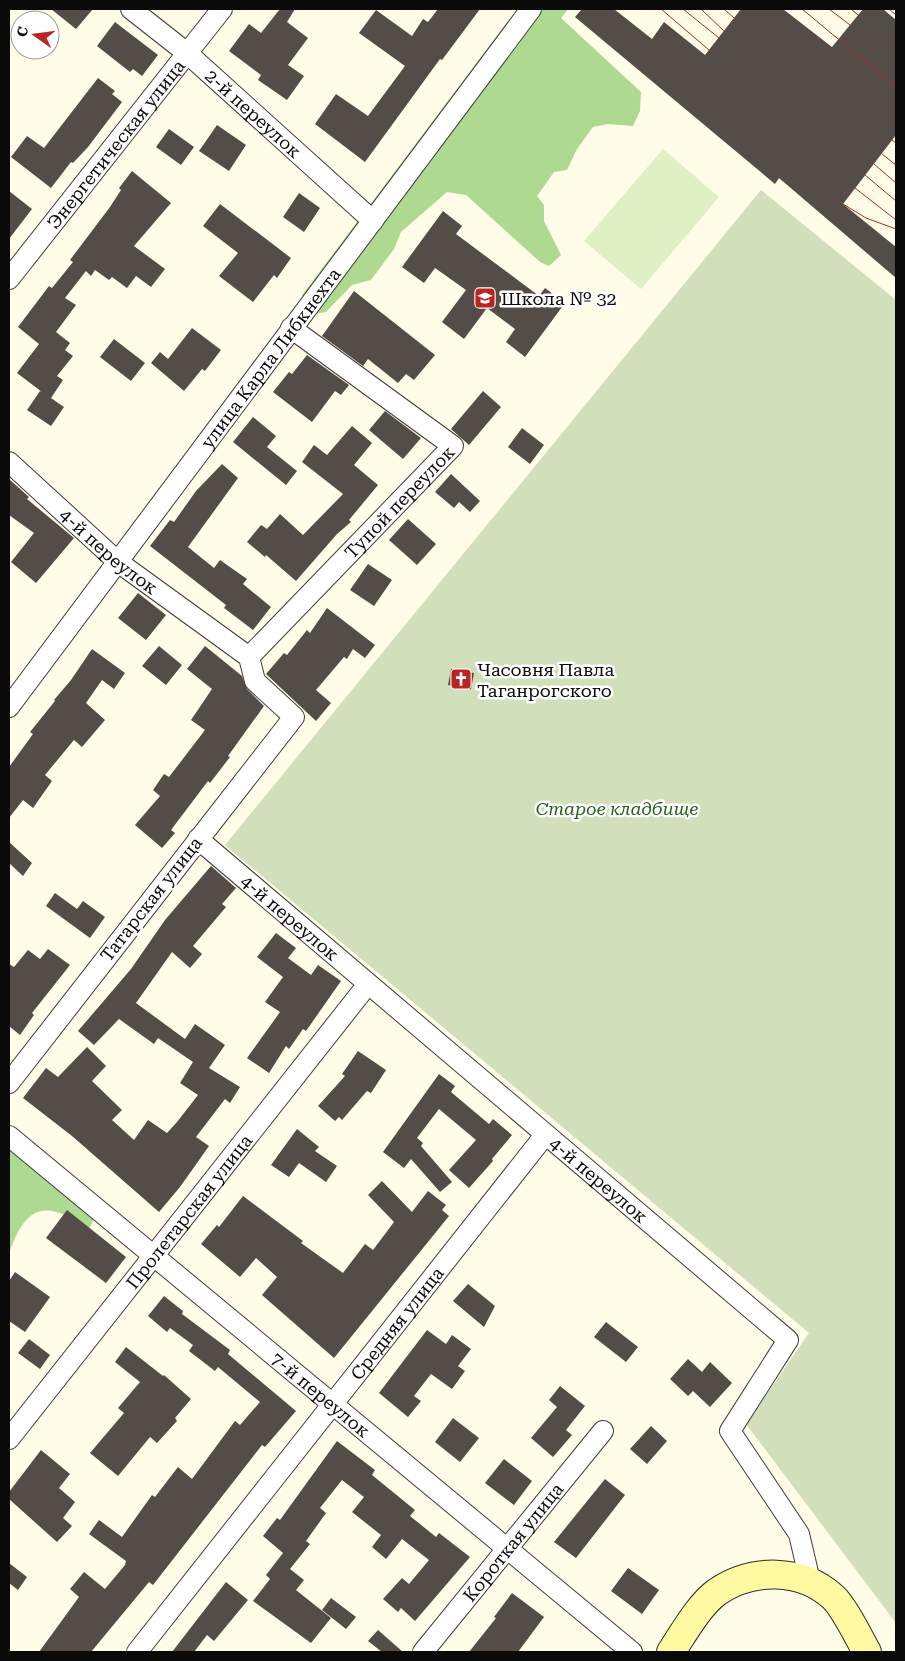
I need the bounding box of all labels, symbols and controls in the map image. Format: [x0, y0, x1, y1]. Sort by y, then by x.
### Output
north arrow [10, 10, 60, 60]
text: С [13, 25, 31, 39]
street label: Энергетическая улица [42, 55, 189, 233]
street label: 2-й переулок [201, 65, 306, 162]
street label: улица Карла Либкнехта [196, 263, 344, 452]
school or university icon: Школа № 32 [473, 286, 497, 310]
place label: Школа № 32 [501, 288, 617, 309]
street label: Тупой переулок [340, 441, 458, 563]
street label: 4-й переулок [56, 504, 162, 598]
place label: Часовня Павла Таганрогского [477, 659, 615, 701]
church icon: Часовня Павла Таганрогского [449, 667, 473, 691]
park label: Старое кладбище [536, 798, 698, 819]
street label: Татарская улица [96, 832, 206, 965]
street label: 4-й переулок [237, 870, 343, 965]
street label: Пролетарская улица [121, 1130, 256, 1293]
street label: 4-й переулок [546, 1132, 652, 1227]
street label: Средняя улица [346, 1262, 448, 1384]
street label: 7-й переулок [267, 1347, 374, 1441]
street label: Короткая улица [458, 1478, 567, 1606]

